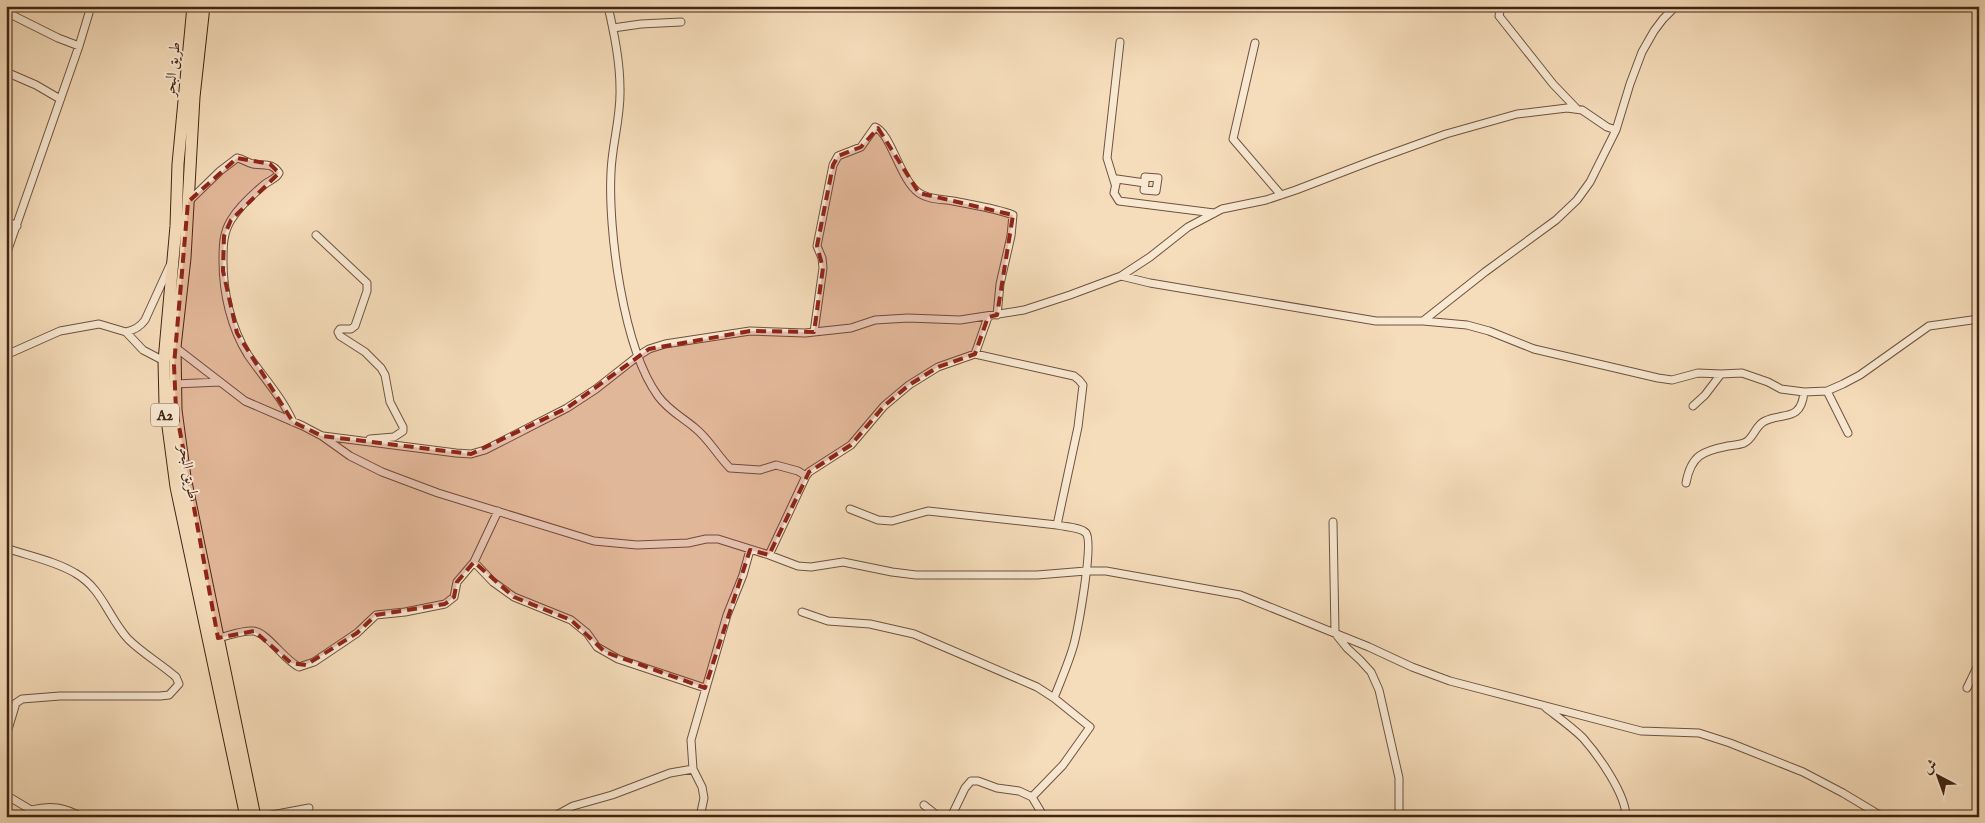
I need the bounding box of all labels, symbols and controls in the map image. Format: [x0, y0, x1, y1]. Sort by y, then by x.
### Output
street label: طريق البحر [160, 41, 185, 99]
road number: A2 [151, 404, 179, 426]
street label: طريق البحر [174, 442, 203, 501]
north arrow [1912, 750, 1962, 800]
text: ش [1919, 756, 1941, 778]

